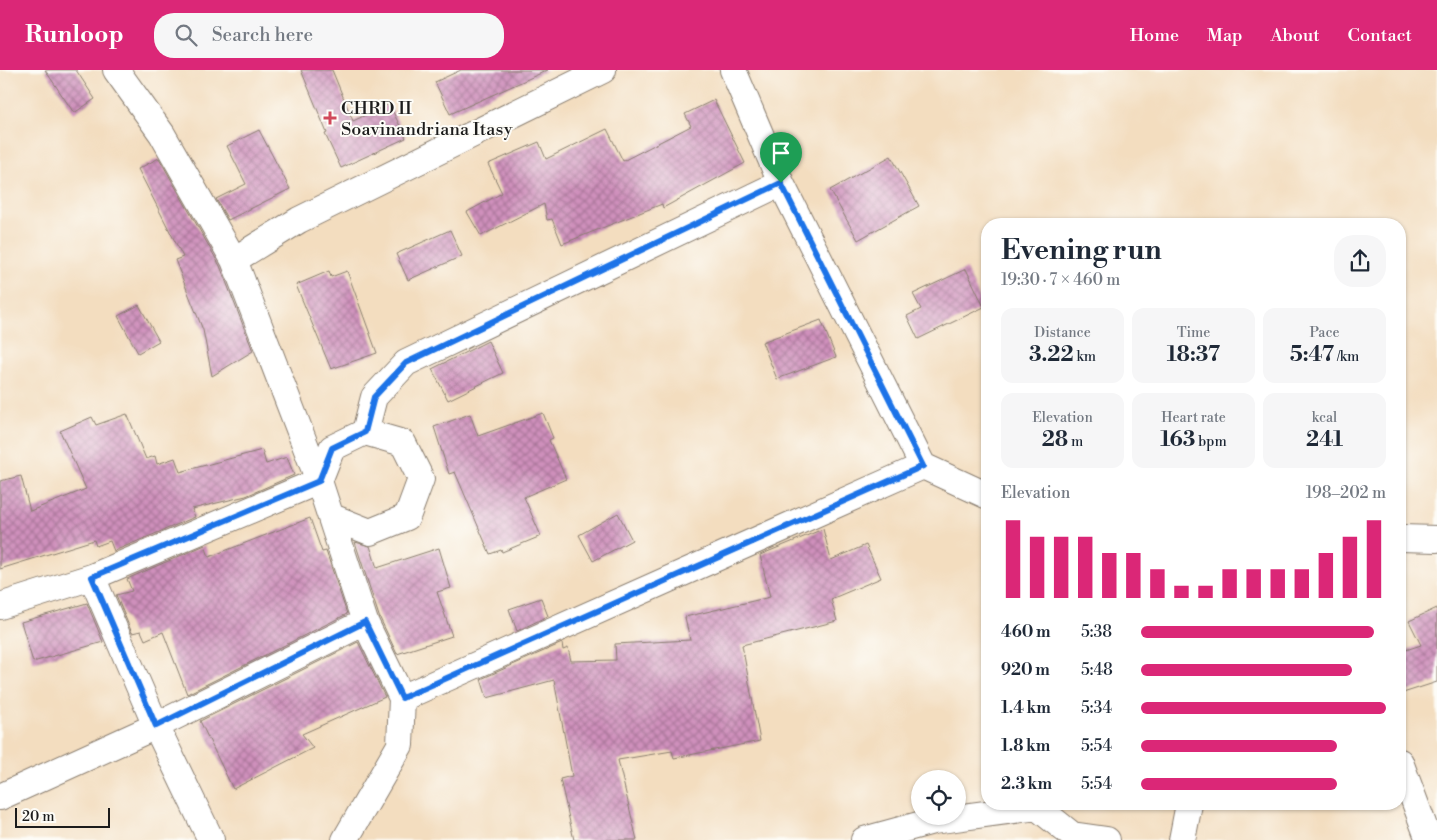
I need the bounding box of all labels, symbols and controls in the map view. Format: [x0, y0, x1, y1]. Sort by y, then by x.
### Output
search box [154, 13, 504, 58]
text: Runloop [25, 20, 124, 50]
icon: search [172, 21, 200, 49]
text: Search here [212, 23, 313, 47]
text: Home [1130, 24, 1179, 47]
text: Map [1207, 24, 1243, 47]
text: About [1271, 24, 1320, 47]
text: Contact [1348, 24, 1412, 47]
place label: CHRD II Soavinandriana Itasy [341, 97, 513, 141]
marker: CHRD II Soavinandriana Itasy [323, 111, 337, 125]
pin [760, 132, 802, 183]
icon: arrive [767, 139, 795, 167]
text: Evening run [1001, 233, 1162, 268]
button: share [1334, 235, 1386, 287]
text: 19:30 · 7 × 460 m [1001, 270, 1120, 290]
text: Distance [1034, 324, 1091, 342]
text: Time [1177, 324, 1210, 342]
text: Pace [1309, 324, 1340, 342]
text: 3.22 [1029, 342, 1074, 368]
text: 18:37 [1167, 342, 1220, 368]
text: 5:47 [1290, 342, 1334, 368]
text: km [1074, 348, 1096, 366]
text: /km [1334, 348, 1359, 366]
text: Elevation [1032, 409, 1093, 427]
text: Heart rate [1161, 409, 1226, 427]
text: kcal [1312, 409, 1337, 427]
text: 28 [1042, 427, 1068, 453]
text: 163 [1160, 427, 1195, 453]
text: 241 [1306, 427, 1343, 453]
text: m [1068, 433, 1083, 451]
text: bpm [1195, 433, 1227, 451]
text: Elevation [1001, 483, 1070, 503]
text: 198–202 m [1306, 483, 1386, 503]
text: 460 m [1001, 622, 1051, 642]
text: 5:38 [1081, 622, 1112, 642]
text: 920 m [1001, 660, 1050, 680]
text: 5:48 [1081, 660, 1113, 680]
text: 1.4 km [1001, 698, 1051, 718]
text: 5:34 [1081, 698, 1112, 718]
text: 1.8 km [1001, 736, 1050, 756]
text: 5:54 [1081, 736, 1112, 756]
map controls [911, 770, 966, 825]
button: locate [911, 770, 966, 825]
text: 2.3 km [1001, 774, 1052, 794]
text: 5:54 [1081, 774, 1112, 794]
scale bar [15, 805, 110, 828]
text: 20 m [22, 808, 54, 826]

